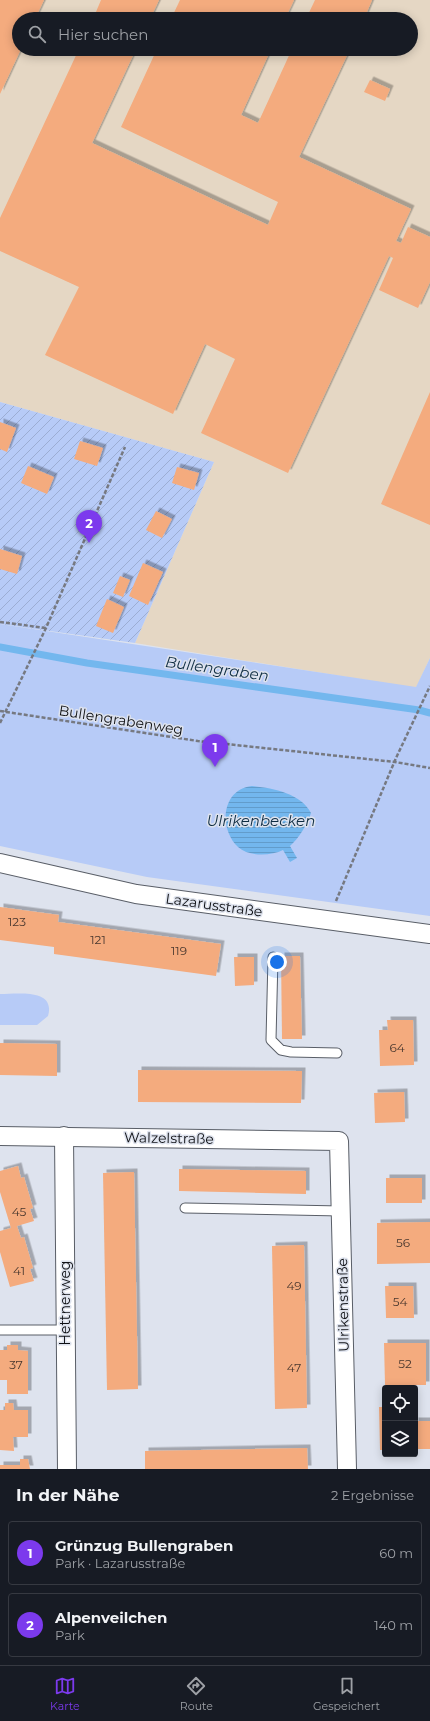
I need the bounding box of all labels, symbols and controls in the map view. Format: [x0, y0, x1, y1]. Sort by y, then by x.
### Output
search box [12, 12, 418, 56]
icon: search [26, 23, 48, 45]
text: Hier suchen [58, 25, 148, 44]
pin: 2 [76, 510, 102, 543]
water label: Bullengraben [164, 652, 270, 685]
street label: Bullengrabenweg [57, 701, 185, 739]
pin: 1 [202, 734, 228, 767]
water label: Ulrikenbecken [207, 811, 315, 830]
street label: Lazarusstraße [165, 889, 263, 921]
house number: 123 [8, 914, 26, 929]
house number: 121 [90, 932, 106, 947]
house number: 119 [171, 943, 187, 958]
your location [267, 952, 287, 972]
house number: 64 [389, 1040, 405, 1055]
street label: Walzelstraße [124, 1128, 214, 1148]
house number: 45 [12, 1204, 27, 1219]
house number: 56 [396, 1235, 410, 1250]
street label: Ulrikenstraße [333, 1258, 353, 1352]
street label: Hettnerweg [56, 1261, 74, 1345]
house number: 41 [13, 1263, 25, 1278]
house number: 49 [286, 1278, 302, 1293]
house number: 54 [393, 1294, 407, 1309]
house number: 52 [398, 1356, 412, 1371]
house number: 37 [9, 1357, 23, 1372]
house number: 47 [287, 1360, 301, 1375]
map controls [382, 1385, 418, 1457]
button: locate [382, 1385, 418, 1421]
button: layers [382, 1421, 418, 1457]
text: In der Nähe [16, 1485, 120, 1505]
text: 2 Ergebnisse [331, 1487, 414, 1503]
text: Grünzug Bullengraben [55, 1536, 233, 1555]
text: 1 [27, 1545, 33, 1561]
text: 60 m [379, 1545, 413, 1561]
text: Park · Lazarusstraße [55, 1555, 185, 1571]
text: Alpenveilchen [55, 1608, 167, 1627]
text: 2 [26, 1617, 34, 1633]
text: 140 m [374, 1617, 413, 1633]
text: Park [55, 1627, 85, 1643]
tab: Karte [50, 1675, 80, 1713]
tab: Route [180, 1675, 213, 1713]
tab: Gespeichert [313, 1675, 380, 1713]

